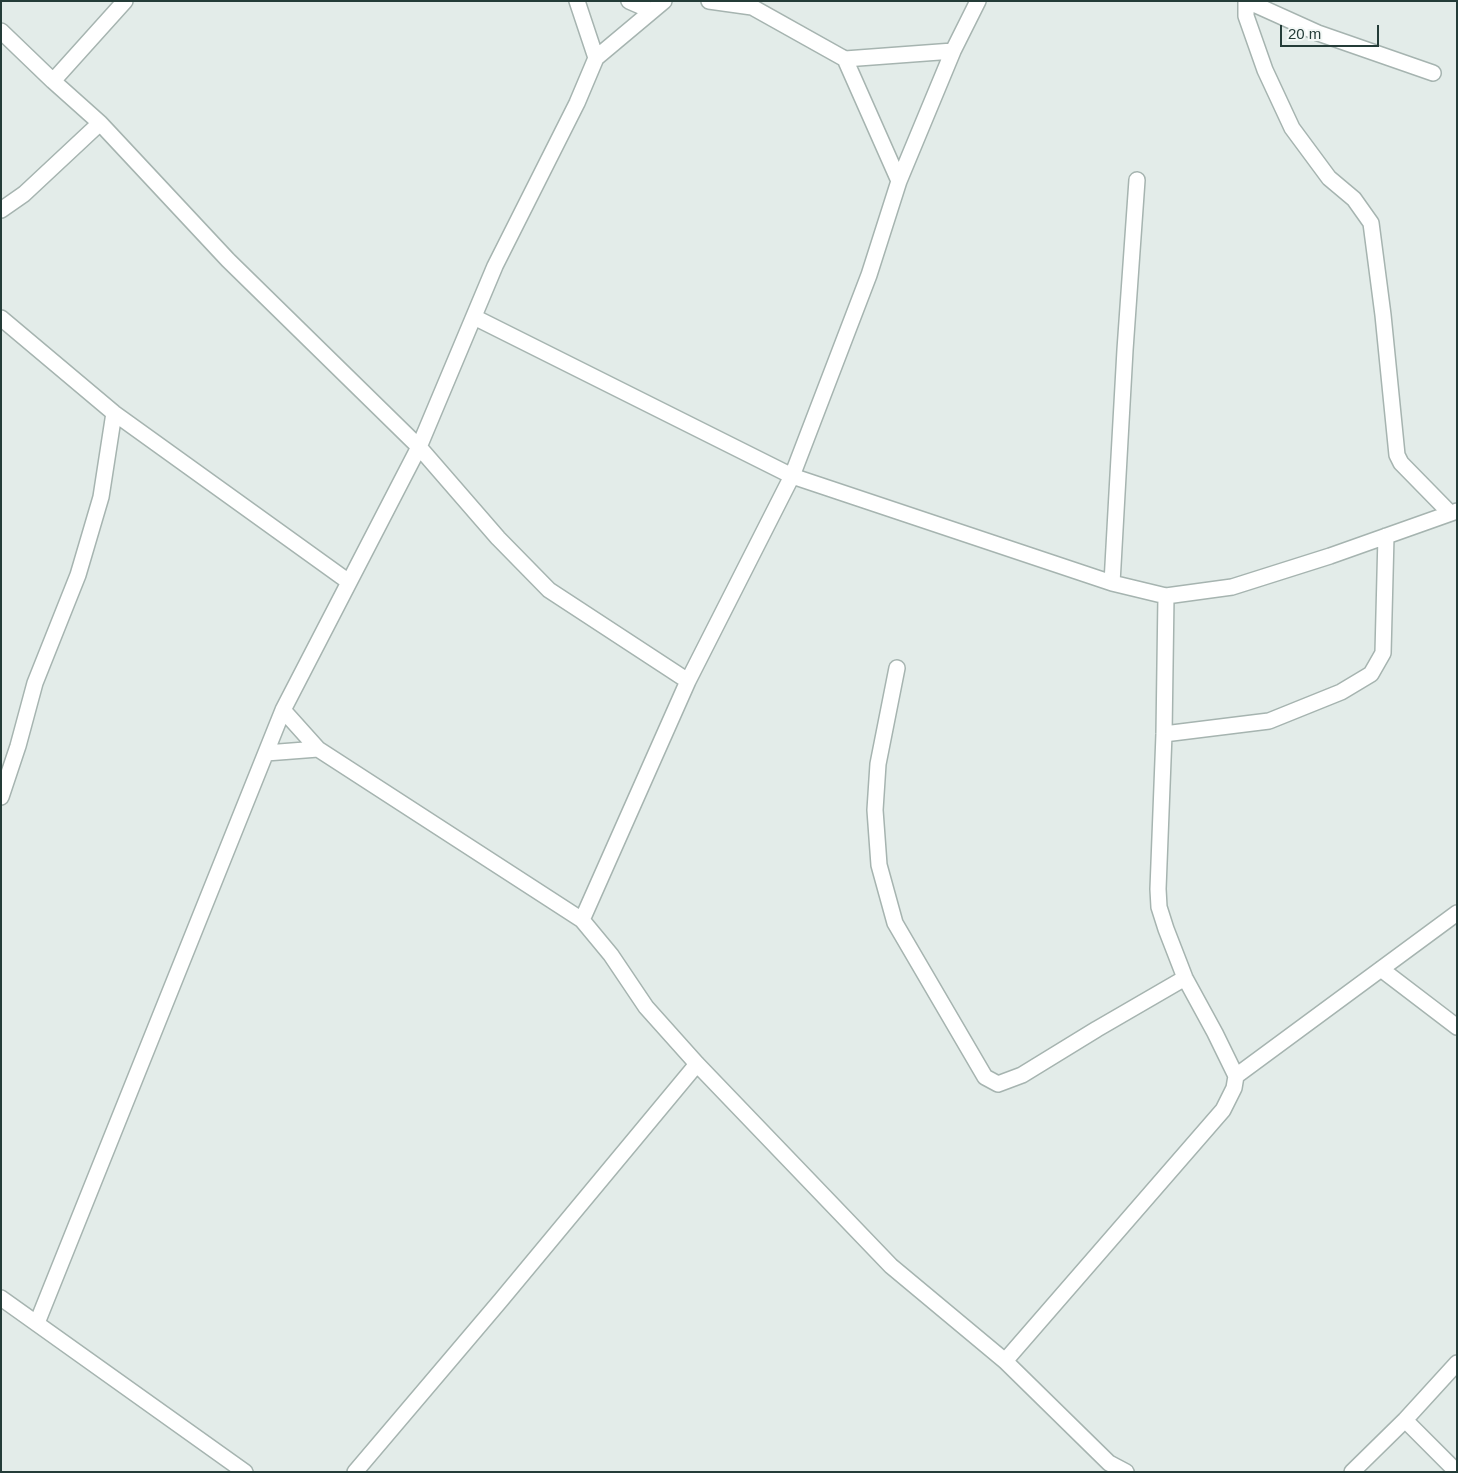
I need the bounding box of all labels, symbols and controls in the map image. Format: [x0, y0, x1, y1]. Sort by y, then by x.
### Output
scale bar [1283, 15, 1382, 47]
text: 20 m [1288, 25, 1321, 42]

